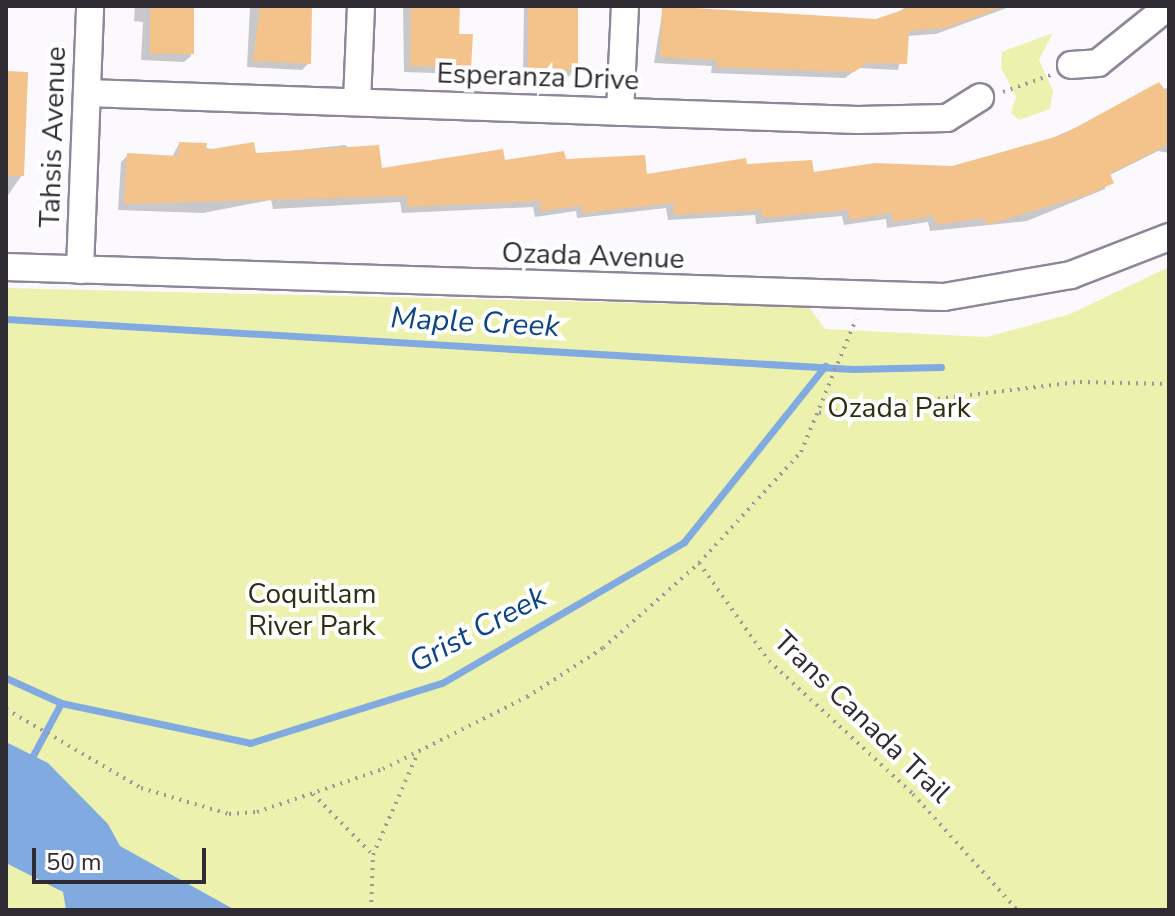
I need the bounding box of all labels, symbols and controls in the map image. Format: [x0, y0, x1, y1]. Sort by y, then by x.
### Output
street label: Tahsis Avenue [33, 46, 73, 228]
street label: Esperanza Drive [436, 57, 640, 97]
street label: Ozada Avenue [501, 236, 685, 276]
water label: Maple Creek [390, 301, 560, 345]
park label: Ozada Park [827, 391, 971, 425]
park label: Coquitlam River Park [248, 577, 376, 643]
water label: Grist Creek [403, 579, 553, 681]
street label: Trans Canada Trail [767, 624, 957, 810]
scale bar [36, 832, 210, 882]
text: 50 m [46, 846, 102, 878]

